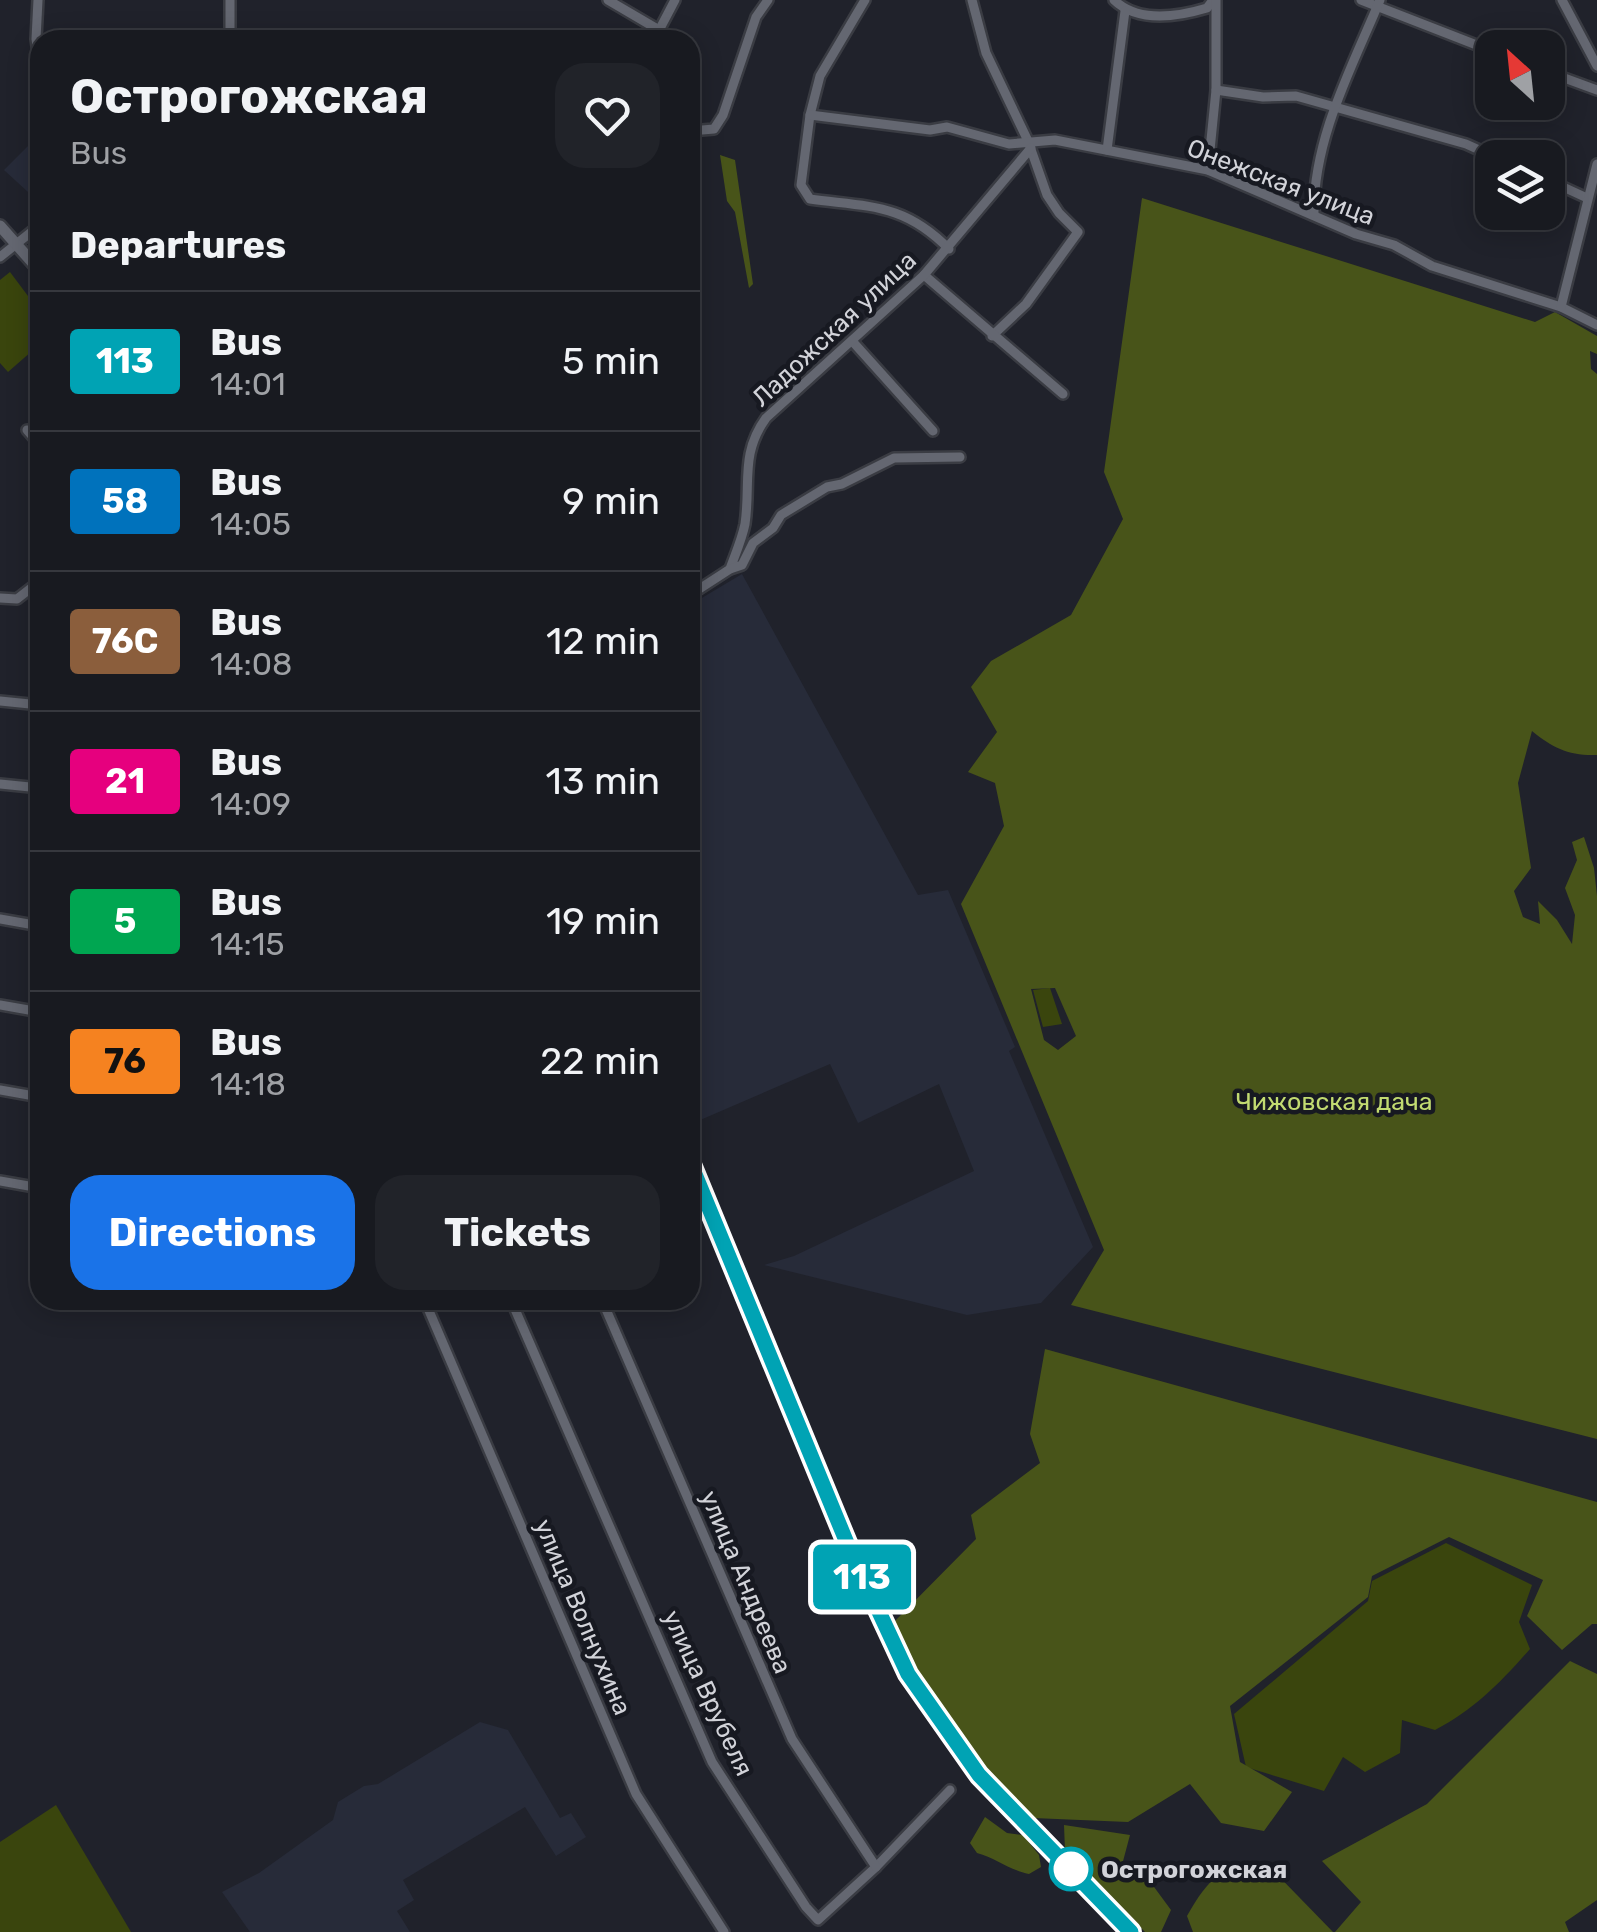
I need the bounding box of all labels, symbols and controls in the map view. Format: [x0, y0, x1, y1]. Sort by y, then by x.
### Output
north arrow [1475, 30, 1565, 120]
map controls [1475, 30, 1565, 230]
button: heart [555, 63, 660, 168]
text: Острогожская [70, 68, 428, 125]
street label: Онежская улица [1183, 133, 1379, 231]
text: Bus [70, 134, 127, 172]
button: layers [1475, 140, 1565, 230]
text: Departures [70, 222, 286, 268]
street label: Ладожская улица [746, 246, 922, 412]
text: Bus [210, 319, 282, 365]
text: 5 min [562, 338, 660, 384]
text: 113 [96, 340, 154, 382]
text: 14:01 [210, 365, 286, 403]
text: Bus [210, 459, 282, 505]
text: 9 min [562, 478, 660, 524]
text: 58 [102, 480, 148, 522]
text: 14:05 [210, 505, 291, 543]
text: Bus [210, 599, 282, 645]
text: 12 min [546, 618, 660, 664]
text: 76С [92, 620, 158, 662]
text: 14:08 [210, 645, 292, 683]
text: Bus [210, 739, 282, 785]
text: 13 min [546, 758, 660, 804]
text: 21 [105, 760, 145, 802]
text: 14:09 [210, 785, 291, 823]
text: Bus [210, 879, 282, 925]
text: 19 min [546, 898, 660, 944]
text: 5 [114, 900, 136, 942]
text: 14:15 [210, 925, 284, 963]
text: Bus [210, 1019, 282, 1065]
text: 22 min [540, 1038, 660, 1084]
text: 76 [104, 1040, 146, 1082]
text: 14:18 [210, 1065, 286, 1103]
park label: Чижовская дача [1235, 1087, 1433, 1116]
button: Directions [70, 1175, 355, 1290]
button: Tickets [375, 1175, 660, 1290]
street label: улица Андреева [694, 1486, 798, 1678]
street label: улица Волнухина [529, 1515, 637, 1719]
line badge: 113 [804, 1544, 920, 1610]
text: 113 [833, 1556, 891, 1598]
street label: улица Врубеля [657, 1606, 759, 1780]
marker: Острогожская [1050, 1848, 1092, 1890]
place label: Острогожская [1101, 1855, 1287, 1884]

